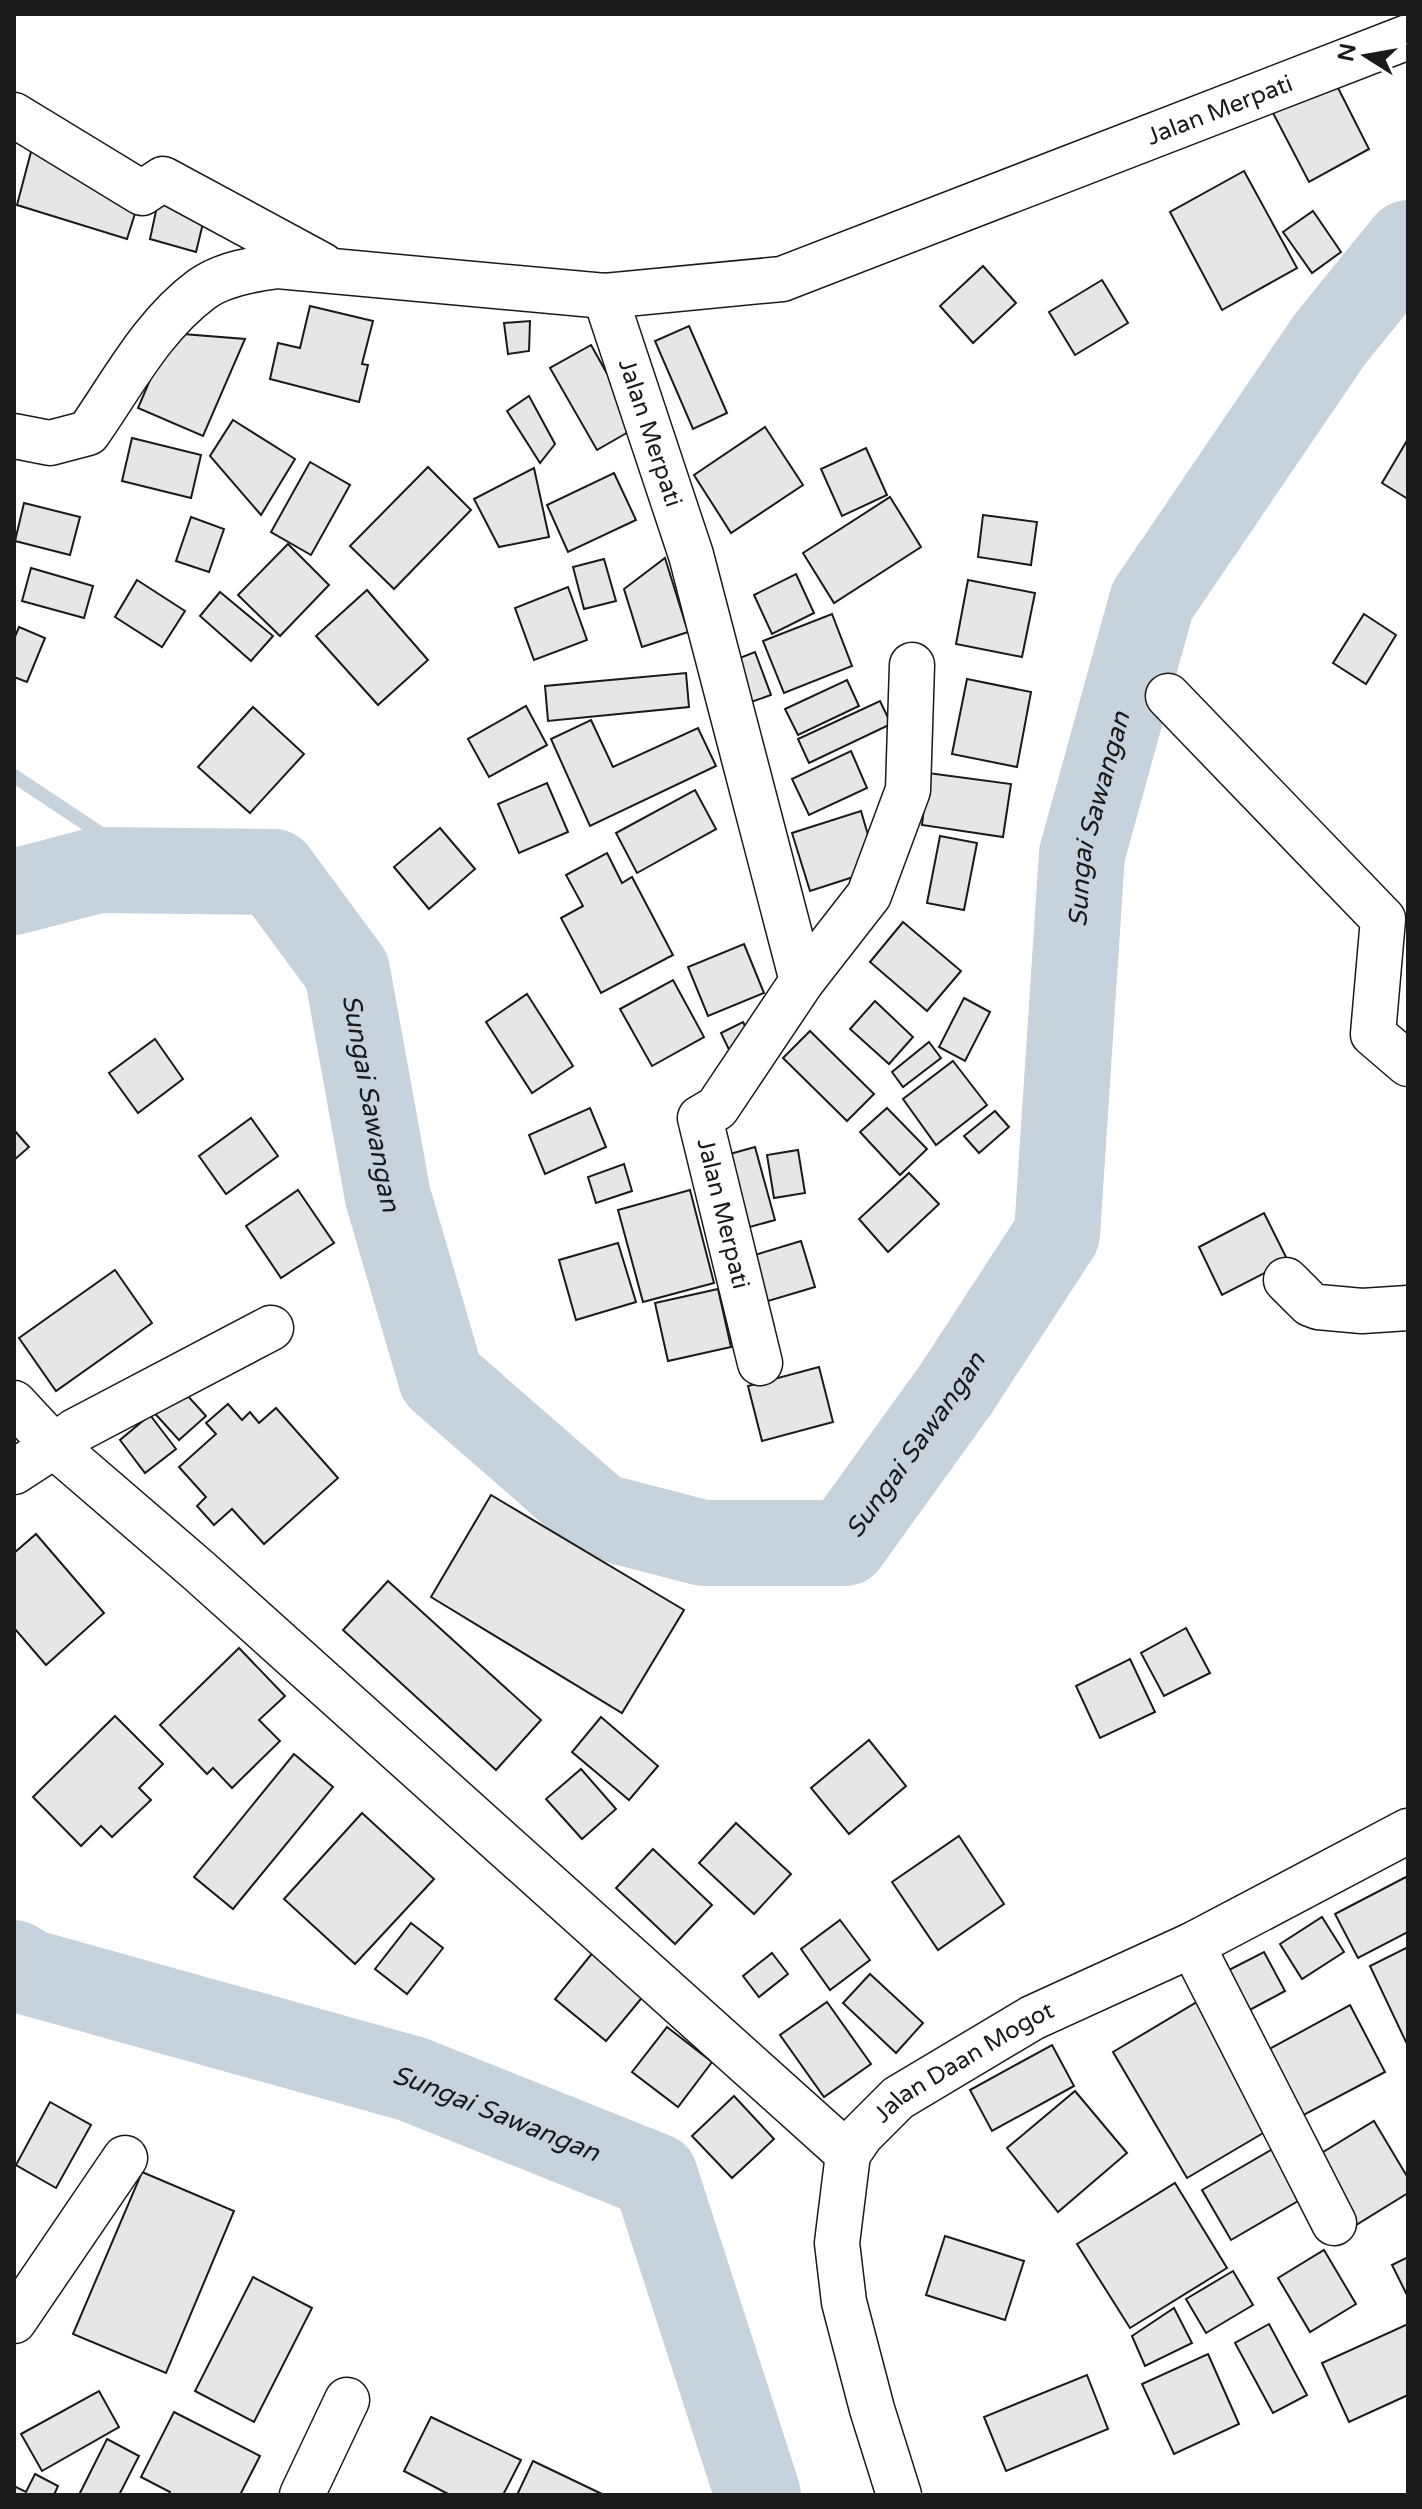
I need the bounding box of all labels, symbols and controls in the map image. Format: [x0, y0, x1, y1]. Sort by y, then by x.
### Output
north arrow [1326, 16, 1406, 96]
text: N [1333, 41, 1362, 64]
street label: Jalan Merpati [1142, 69, 1297, 151]
street label: Jalan Merpati [612, 355, 688, 510]
water label: Sungai Sawangan [1062, 707, 1136, 928]
water label: Sungai Sawangan [336, 992, 407, 1216]
street label: Jalan Merpati [691, 1135, 756, 1292]
water label: Sungai Sawangan [839, 1345, 992, 1543]
street label: Jalan Daan Mogot [867, 1996, 1058, 2129]
water label: Sungai Sawangan [389, 2059, 605, 2168]

